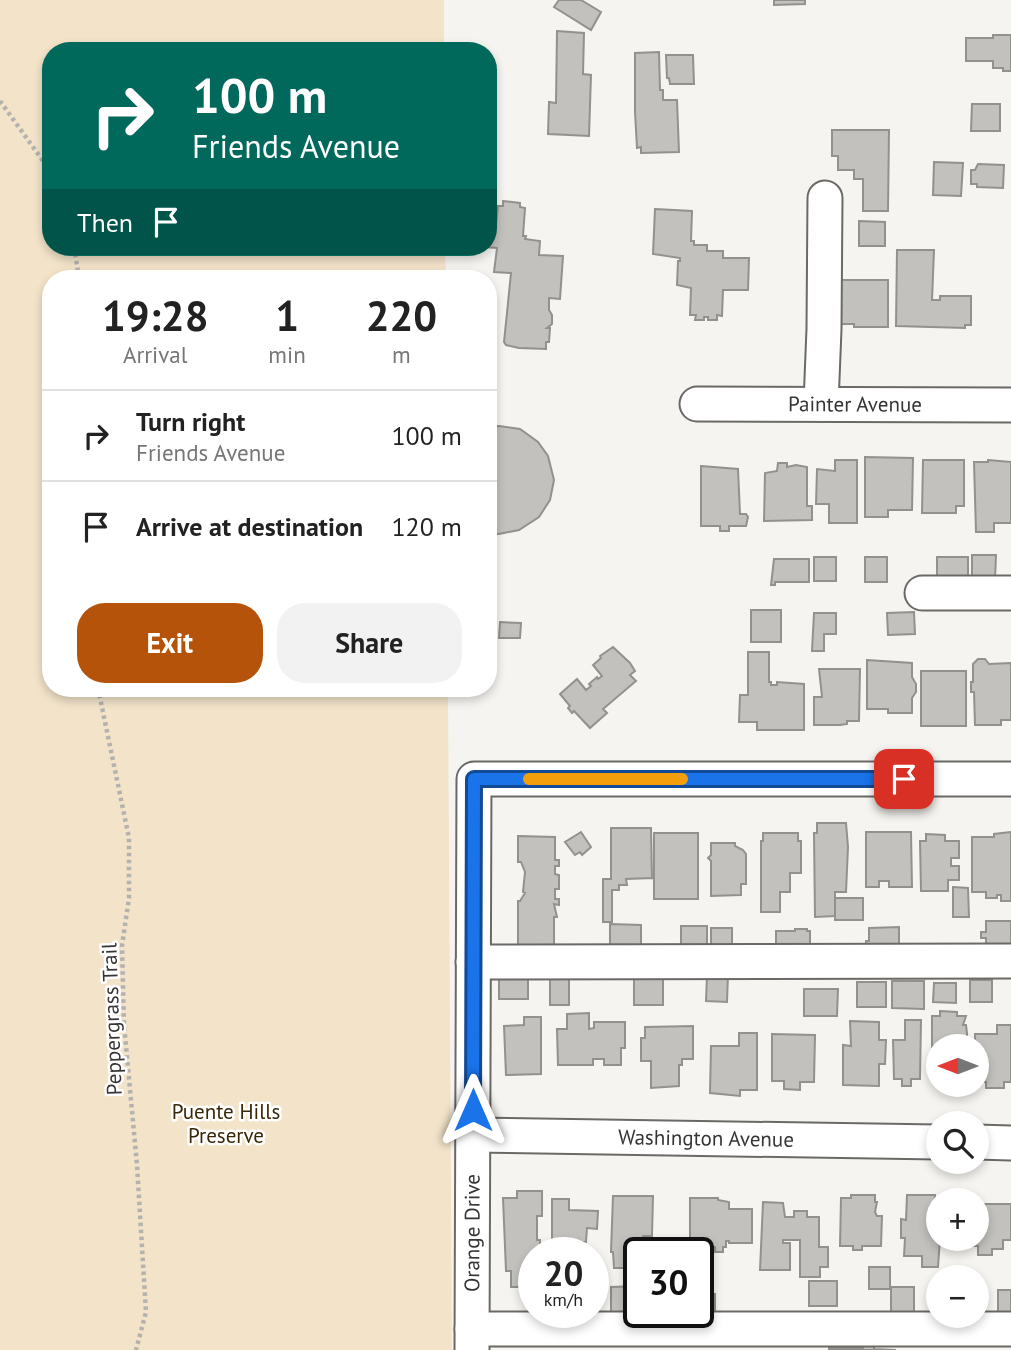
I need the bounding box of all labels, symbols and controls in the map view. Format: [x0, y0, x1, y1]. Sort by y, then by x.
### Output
text: 100 m [192, 63, 327, 127]
icon: right [77, 70, 168, 161]
text: Friends Avenue [192, 125, 400, 167]
icon: arrive [147, 203, 185, 241]
text: Then [77, 206, 133, 239]
text: 19:28 [102, 288, 208, 343]
text: 1 [275, 288, 299, 343]
text: 220 [366, 288, 437, 343]
text: Arrival [123, 340, 187, 369]
text: min [268, 340, 306, 369]
text: m [392, 340, 411, 369]
street label: Painter Avenue [788, 390, 922, 418]
text: Turn right [136, 405, 245, 438]
icon: right [77, 417, 115, 455]
text: 100 m [391, 419, 462, 452]
text: Friends Avenue [136, 438, 285, 467]
icon: arrive [77, 508, 115, 546]
text: Arrive at destination [136, 510, 363, 543]
text: 120 m [391, 510, 462, 543]
button: Exit [77, 603, 263, 683]
button: Share [277, 603, 462, 683]
pin [874, 749, 934, 809]
icon: arrive [885, 760, 923, 798]
street label: Peppergrass Trail [95, 942, 128, 1096]
north arrow [926, 1034, 989, 1097]
map controls [926, 1034, 989, 1328]
position arrow [436, 1073, 510, 1147]
park label: Puente Hills Preserve [172, 1098, 280, 1149]
button: search [926, 1111, 989, 1174]
street label: Washington Avenue [618, 1123, 794, 1153]
street label: Orange Drive [458, 1174, 486, 1292]
button: + [926, 1188, 989, 1251]
speed limit sign: 30 [623, 1237, 714, 1328]
text: 20 [544, 1250, 583, 1296]
button: − [926, 1265, 989, 1328]
text: km/h [544, 1288, 583, 1311]

